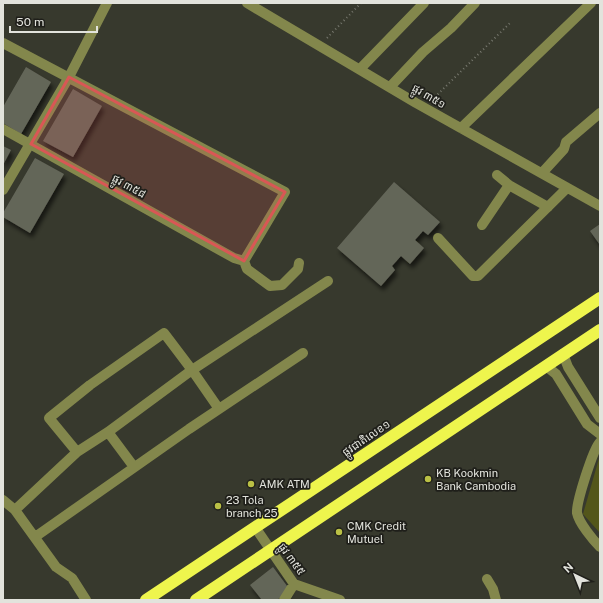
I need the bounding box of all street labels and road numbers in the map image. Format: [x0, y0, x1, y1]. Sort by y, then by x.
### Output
street label: ផ្លូវ ៣៥១ [408, 82, 448, 114]
street label: ផ្លូវ ៣៥៨ [108, 172, 148, 204]
street label: ផ្លូវជាតិលេខ១ [339, 417, 395, 462]
street label: ផ្លូវ ៣៥៥ [273, 541, 308, 580]

